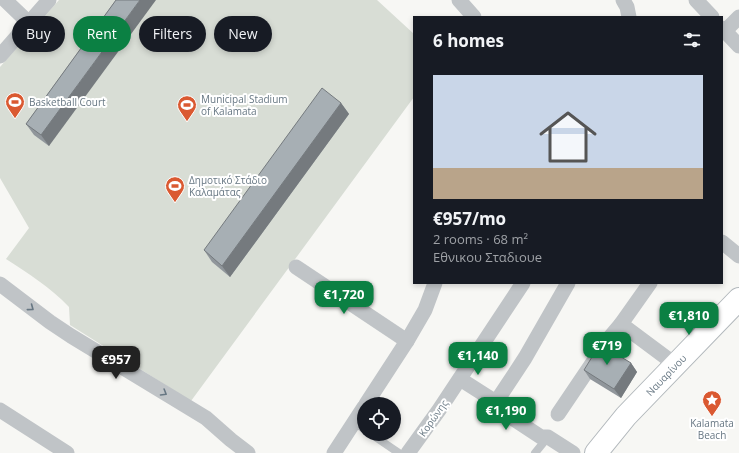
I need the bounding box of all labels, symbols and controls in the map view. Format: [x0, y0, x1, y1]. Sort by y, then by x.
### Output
chip: Buy [12, 16, 65, 52]
chip: Rent [73, 16, 131, 52]
chip: Filters [139, 16, 206, 52]
chip: New [214, 16, 272, 52]
text: 6 homes [433, 29, 504, 52]
icon: filters [681, 29, 703, 51]
sports icon: Basketball Court [4, 91, 26, 119]
place label: Municipal Stadium of Kalamata [201, 92, 288, 118]
sports icon: Municipal Stadium of Kalamata [176, 94, 198, 122]
place label: Basketball Court [29, 95, 106, 109]
icon: home [532, 101, 604, 173]
place label: Δημοτικό Στάδιο Καλαμάτας [189, 173, 267, 199]
sports icon: Δημοτικό Στάδιο Καλαμάτας [164, 175, 186, 203]
text: €957/mo [433, 207, 506, 230]
text: 2 rooms · 68 m² [433, 230, 528, 248]
text: Εθνικου Σταδιουe [433, 248, 542, 266]
pin: €1,720 [311, 281, 377, 315]
text: €1,720 [324, 285, 364, 303]
pin: €1,810 [656, 302, 722, 336]
one-way arrow [26, 303, 33, 310]
text: €1,810 [669, 306, 709, 324]
pin: €719 [583, 332, 631, 366]
text: €719 [592, 336, 622, 354]
pin: €1,140 [445, 342, 511, 376]
pin: €957 [92, 346, 140, 380]
text: €1,140 [458, 346, 498, 364]
text: €957 [101, 350, 131, 368]
street label: Ναυαρίνου [643, 351, 689, 399]
one-way arrow [160, 388, 167, 396]
place icon: Kalamata Beach [701, 389, 723, 417]
map controls [357, 397, 401, 441]
button: locate [357, 397, 401, 441]
street label: Κορώνης [415, 397, 451, 439]
pin: €1,190 [473, 397, 539, 431]
text: €1,190 [486, 401, 526, 419]
place label: Kalamata Beach [690, 416, 734, 442]

